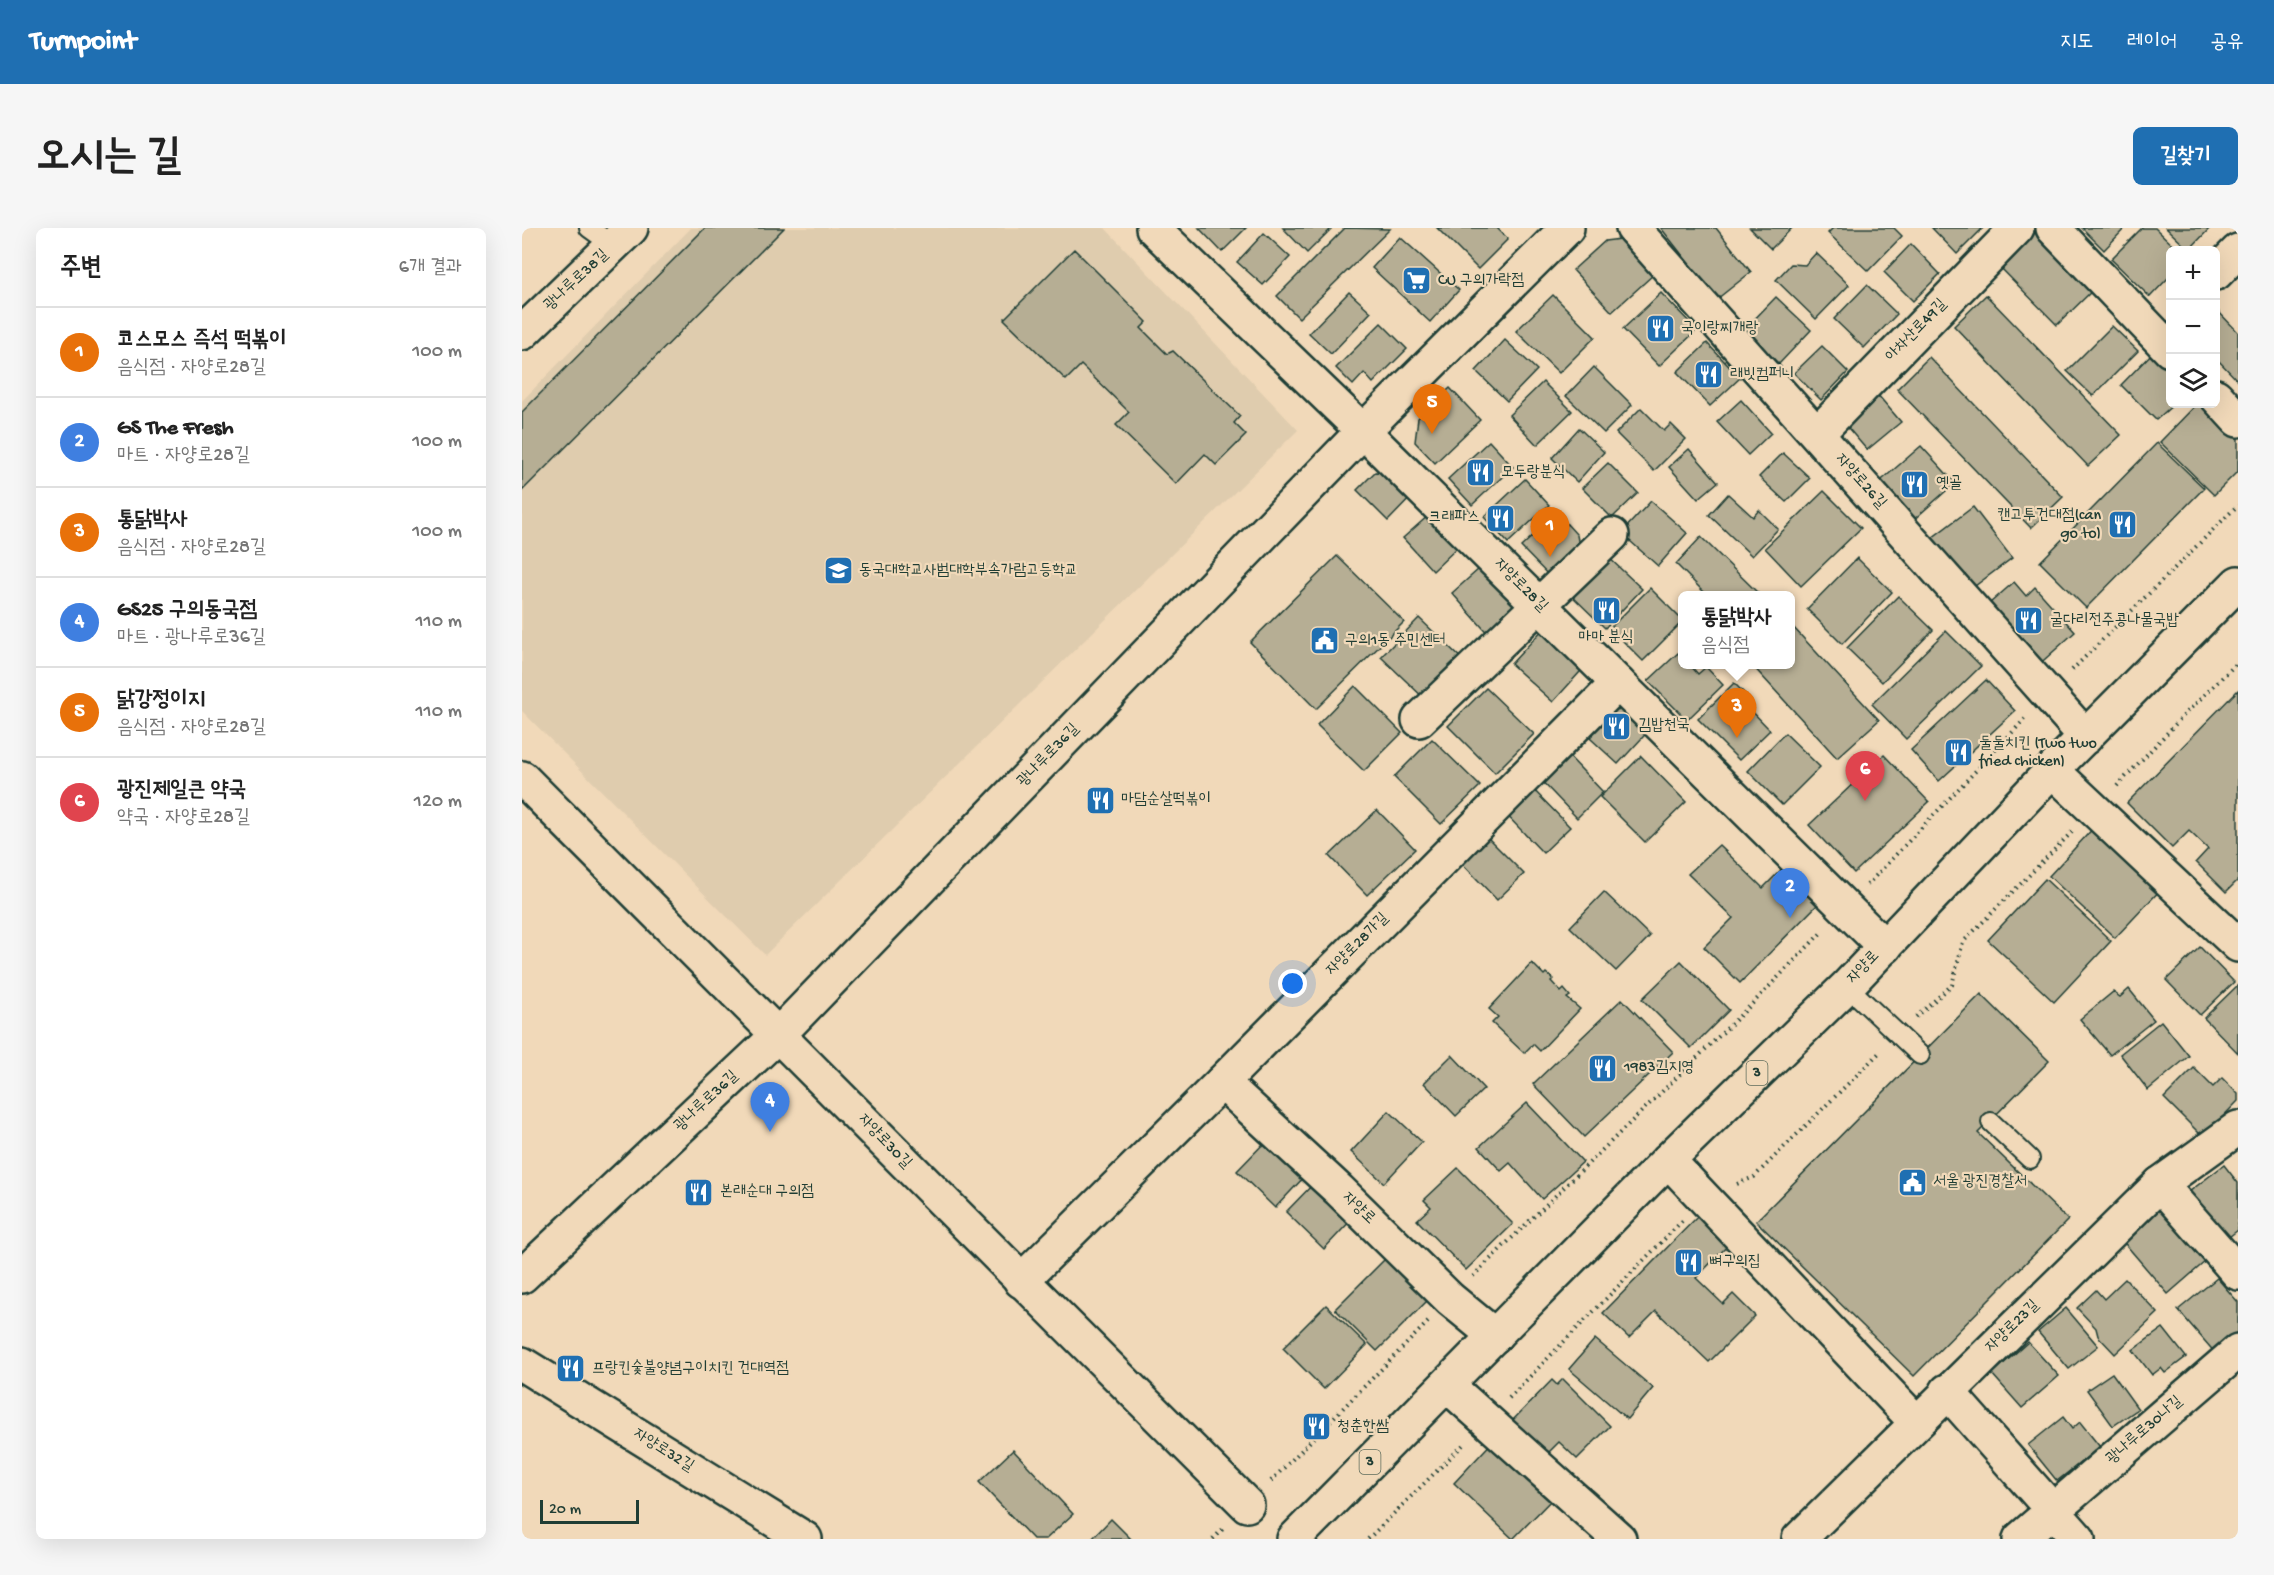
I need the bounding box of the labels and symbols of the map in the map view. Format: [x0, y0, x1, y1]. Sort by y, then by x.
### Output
street label: 광나루로38길 [541, 246, 613, 316]
supermarket icon: CU 구의가락점 [1401, 265, 1433, 297]
place label: CU 구의가락점 [1438, 272, 1524, 291]
street label: 아차산로49길 [1882, 296, 1952, 366]
restaurant icon: 국이랑찌개랑 [1644, 313, 1676, 345]
place label: 국이랑찌개랑 [1681, 320, 1758, 339]
restaurant icon: 래빗컴퍼니 [1693, 359, 1725, 391]
place label: 래빗컴퍼니 [1730, 366, 1794, 385]
pin: 5 [1412, 384, 1452, 434]
street label: 자양로26길 [1830, 451, 1890, 514]
restaurant icon: 모두랑분식 [1464, 457, 1496, 489]
place label: 모두랑분식 [1501, 464, 1565, 483]
restaurant icon: 옛골 [1899, 468, 1931, 500]
place label: 옛골 [1936, 475, 1962, 494]
restaurant icon: 크래파스 [1485, 502, 1517, 534]
place label: 캔고투건대점(can go to) [1997, 507, 2101, 544]
pin: 1 [1530, 508, 1570, 557]
place label: 크래파스 [1429, 509, 1480, 528]
restaurant icon: 캔고투건대점(can go to) [2106, 509, 2138, 541]
school or university icon: 동국대학교사범대학부속가람고등학교 [822, 555, 854, 587]
street label: 자양로28길 [1489, 555, 1551, 617]
place label: 동국대학교사범대학부속가람고등학교 [859, 561, 1078, 581]
restaurant icon: 마마 분식 [1590, 594, 1622, 626]
restaurant icon: 굴다리전주콩나물국밥 [2013, 605, 2045, 637]
place label: 굴다리전주콩나물국밥 [2050, 612, 2179, 631]
public building icon: 구의1동 주민센터 [1308, 625, 1340, 657]
place label: 마마 분식 [1578, 629, 1634, 648]
place label: 구의1동 주민센터 [1345, 632, 1445, 651]
pin: 3 [1718, 688, 1756, 738]
restaurant icon: 김밥천국 [1601, 710, 1633, 742]
place label: 김밥천국 [1638, 717, 1690, 736]
street label: 광나루로36길 [1014, 720, 1084, 792]
place label: 둘둘치킨 (Two two fried chicken) [1978, 735, 2097, 772]
restaurant icon: 둘둘치킨 (Two two fried chicken) [1942, 737, 1974, 769]
pin: 6 [1846, 752, 1884, 801]
restaurant icon: 마담순살떡볶이 [1084, 784, 1116, 816]
place label: 마담순살떡볶이 [1121, 790, 1211, 810]
pin: 2 [1770, 868, 1810, 918]
street label: 자양로28가길 [1323, 910, 1393, 980]
street label: 자양로 [1844, 948, 1884, 988]
your location [1278, 969, 1307, 998]
restaurant icon: 1983김지영 [1587, 1052, 1619, 1084]
place label: 1983김지영 [1623, 1059, 1694, 1078]
road number: 3 [1746, 1061, 1768, 1085]
street label: 광나루로36길 [671, 1067, 743, 1136]
pin: 4 [750, 1082, 790, 1132]
street label: 자양로30길 [853, 1111, 915, 1173]
public building icon: 서울 광진경찰서 [1896, 1166, 1928, 1198]
place label: 서울 광진경찰서 [1933, 1172, 2027, 1192]
restaurant icon: 본래순대 구의점 [683, 1176, 715, 1208]
place label: 본래순대 구의점 [720, 1183, 814, 1202]
street label: 자양로 [1338, 1189, 1378, 1229]
restaurant icon: 뼈구의집 [1672, 1246, 1704, 1278]
place label: 뼈구의집 [1709, 1253, 1761, 1272]
street label: 자양로23길 [1982, 1297, 2044, 1357]
restaurant icon: 프랑킨숯불양념구이치킨 건대역점 [555, 1353, 587, 1385]
place label: 프랑킨숯불양념구이치킨 건대역점 [592, 1359, 789, 1379]
street label: 광나루로30나길 [2103, 1393, 2187, 1469]
restaurant icon: 청춘한쌈 [1300, 1411, 1332, 1443]
place label: 청춘한쌈 [1337, 1417, 1389, 1437]
street label: 자양로32길 [629, 1425, 697, 1477]
road number: 3 [1360, 1450, 1380, 1474]
scale bar [540, 1497, 639, 1524]

